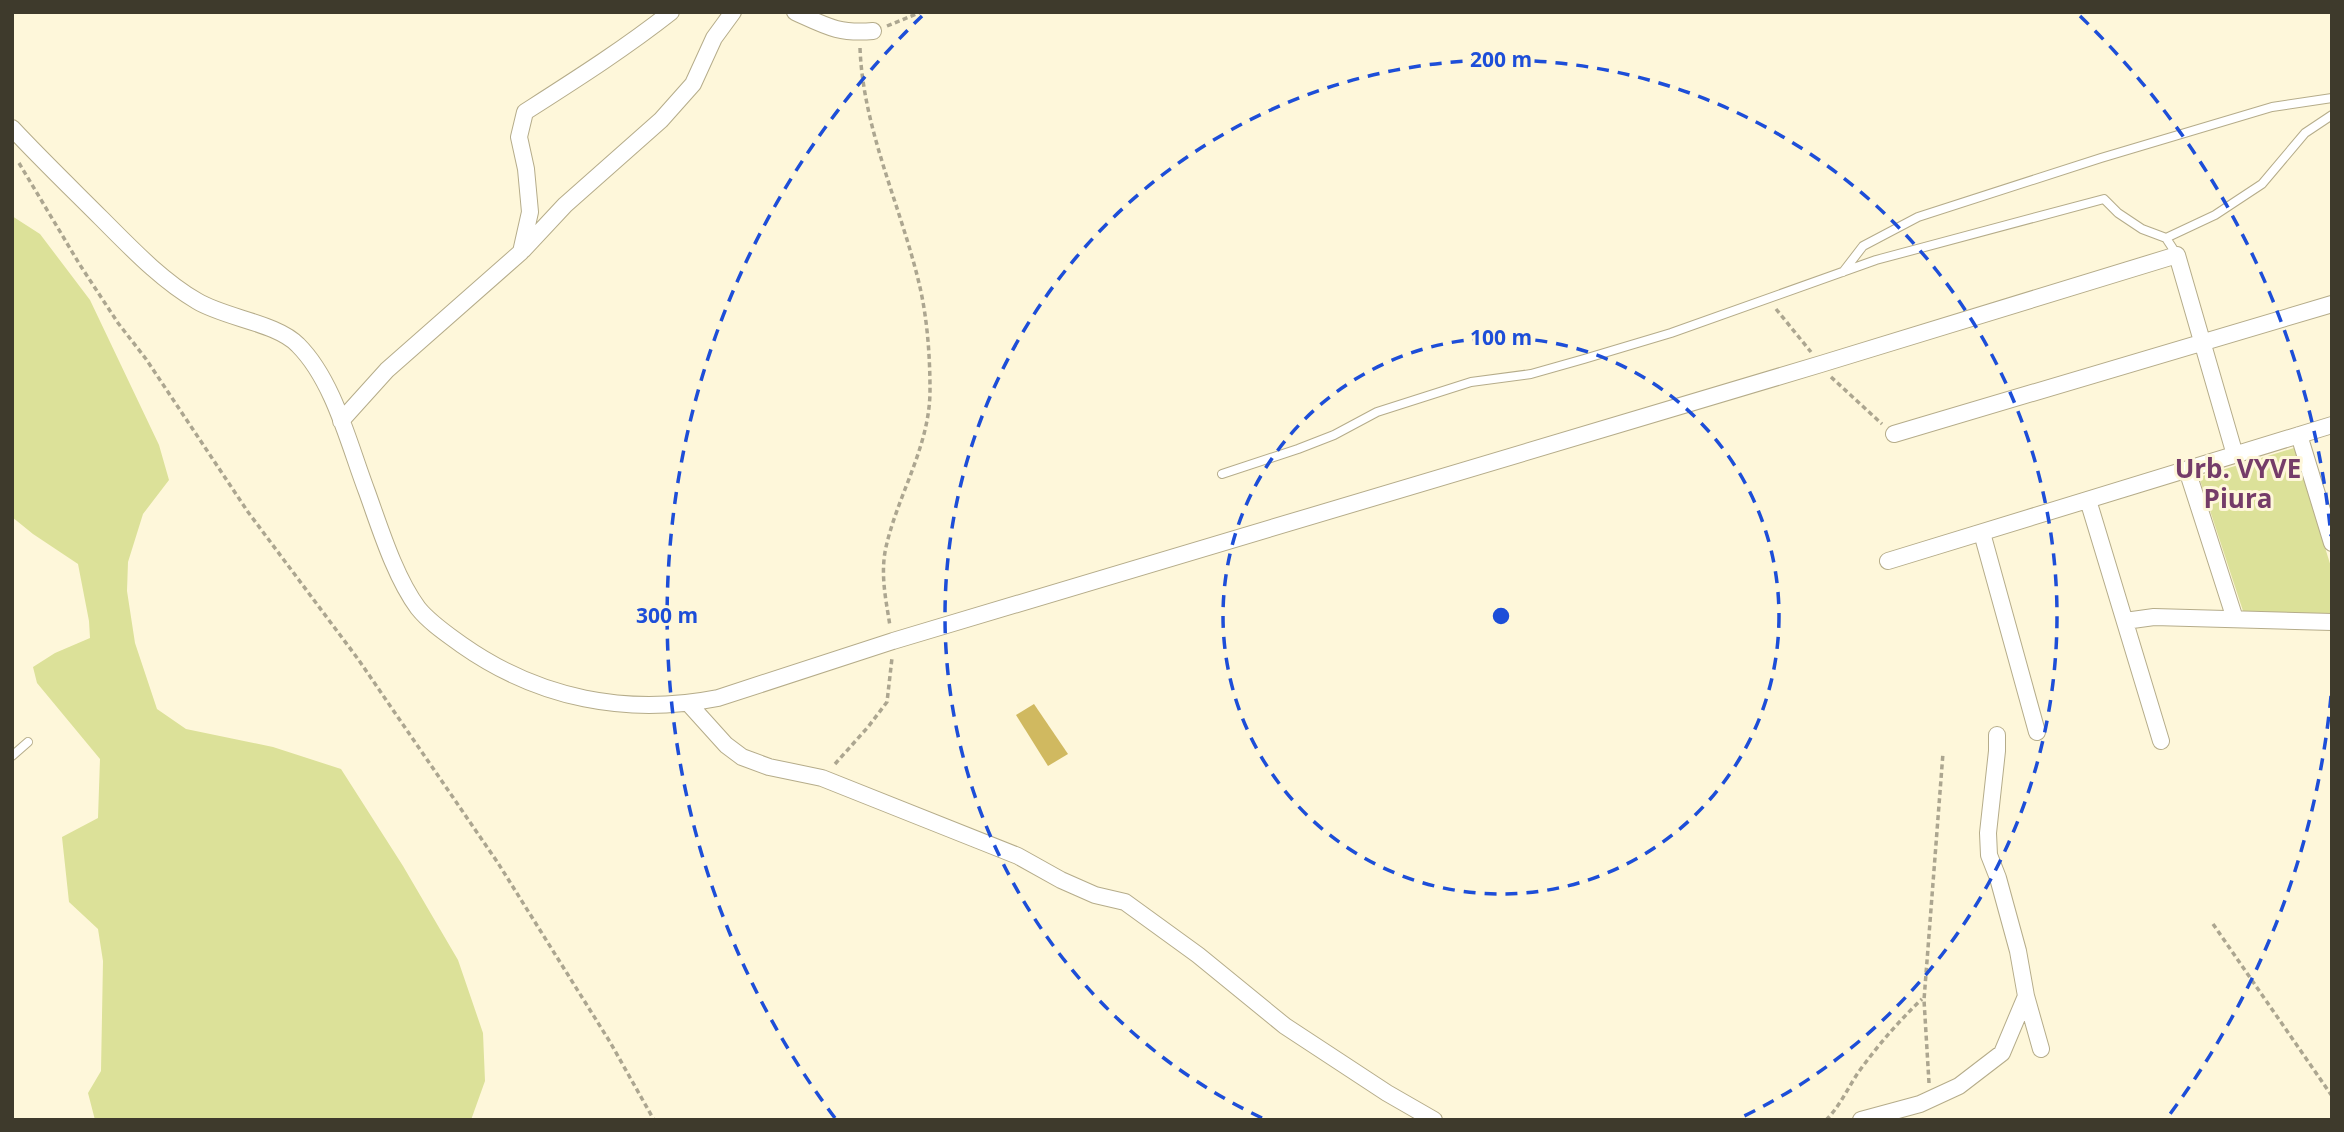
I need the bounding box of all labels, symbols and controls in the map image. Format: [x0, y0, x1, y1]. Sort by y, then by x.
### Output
text: 200 m [1470, 45, 1532, 73]
text: 100 m [1470, 323, 1532, 351]
district label: Urb. VYVE Piura [2175, 450, 2301, 516]
text: 300 m [636, 601, 698, 629]
centre of rings [1489, 604, 1513, 628]

